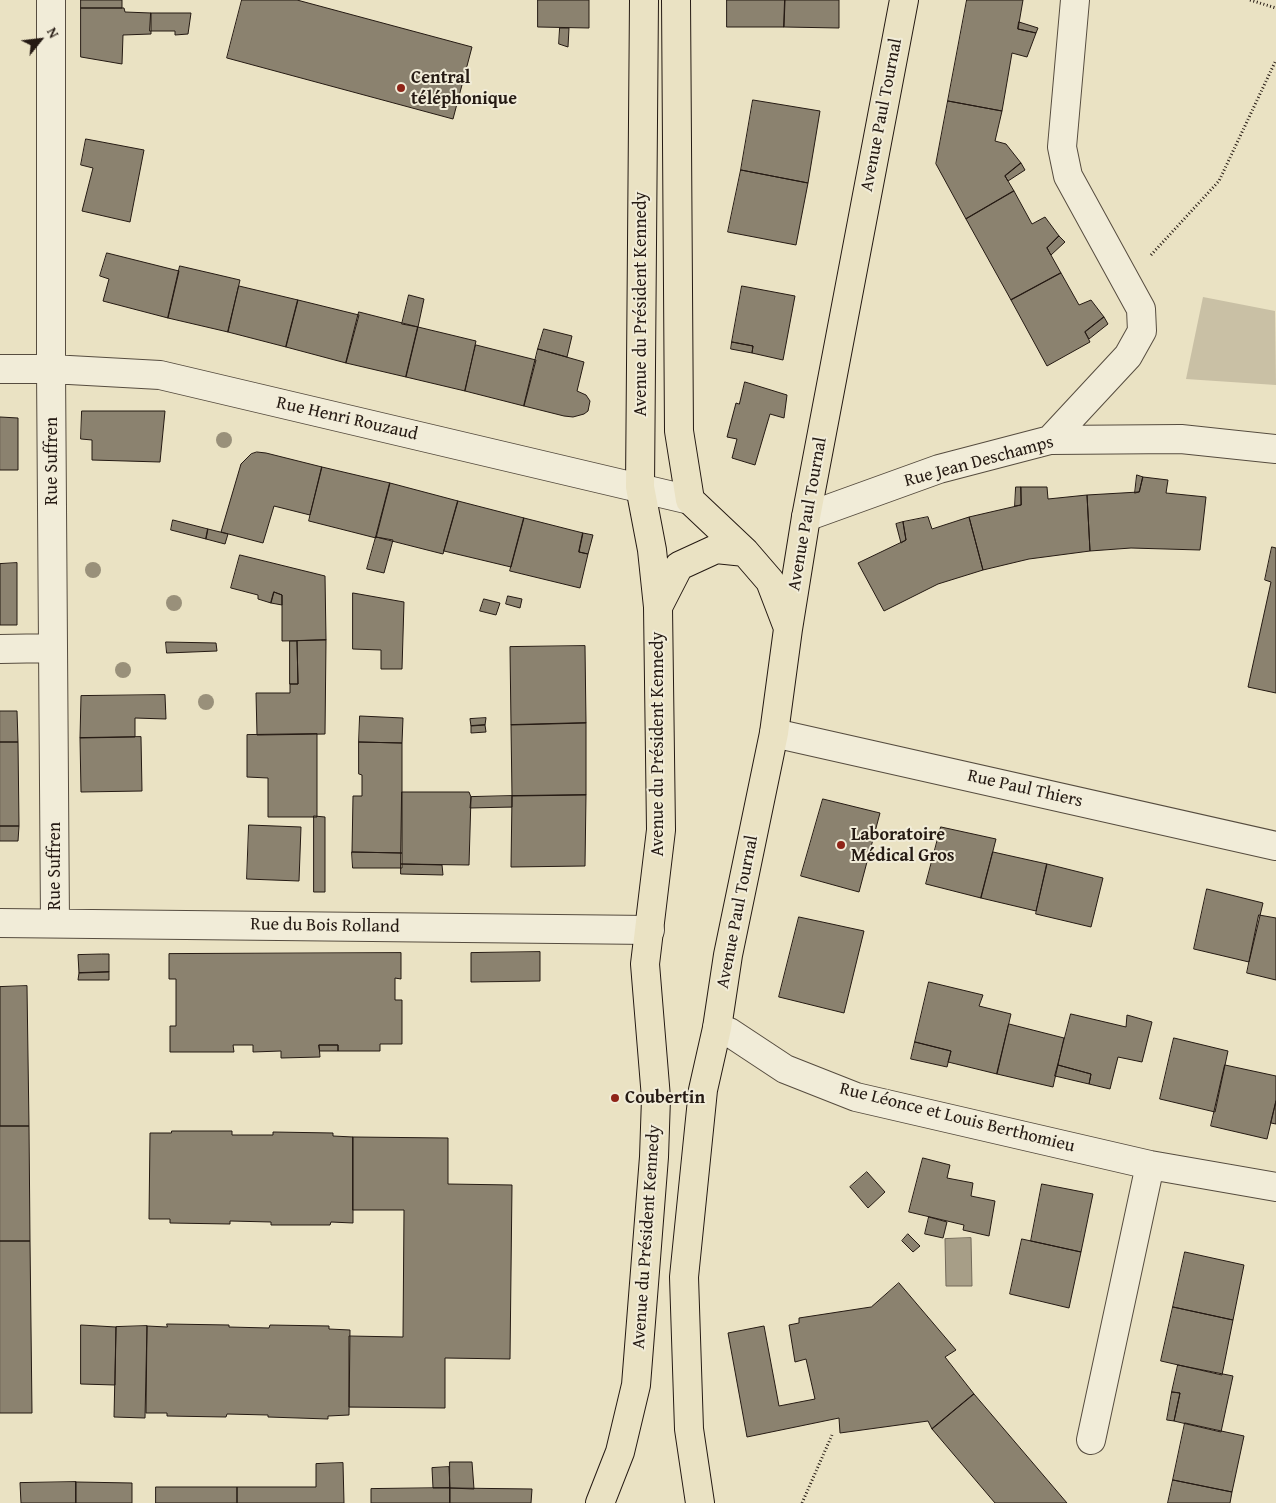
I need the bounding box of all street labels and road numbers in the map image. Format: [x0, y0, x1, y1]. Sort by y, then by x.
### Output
street label: Avenue Paul Tournal [857, 37, 907, 193]
street label: Avenue du Président Kennedy [630, 191, 652, 417]
street label: Rue Henri Rouzaud [274, 392, 420, 446]
street label: Rue Suffren [41, 417, 63, 505]
street label: Rue Jean Deschamps [902, 432, 1056, 492]
street label: Avenue Paul Tournal [784, 436, 832, 592]
street label: Avenue du Président Kennedy [647, 631, 669, 857]
street label: Rue Paul Thiers [965, 765, 1085, 813]
street label: Rue Suffren [44, 822, 66, 910]
street label: Avenue Paul Tournal [713, 834, 763, 990]
street label: Rue du Bois Rolland [250, 914, 400, 938]
street label: Rue Léonce et Louis Berthomieu [837, 1078, 1077, 1158]
street label: Avenue du Président Kennedy [628, 1124, 666, 1350]

